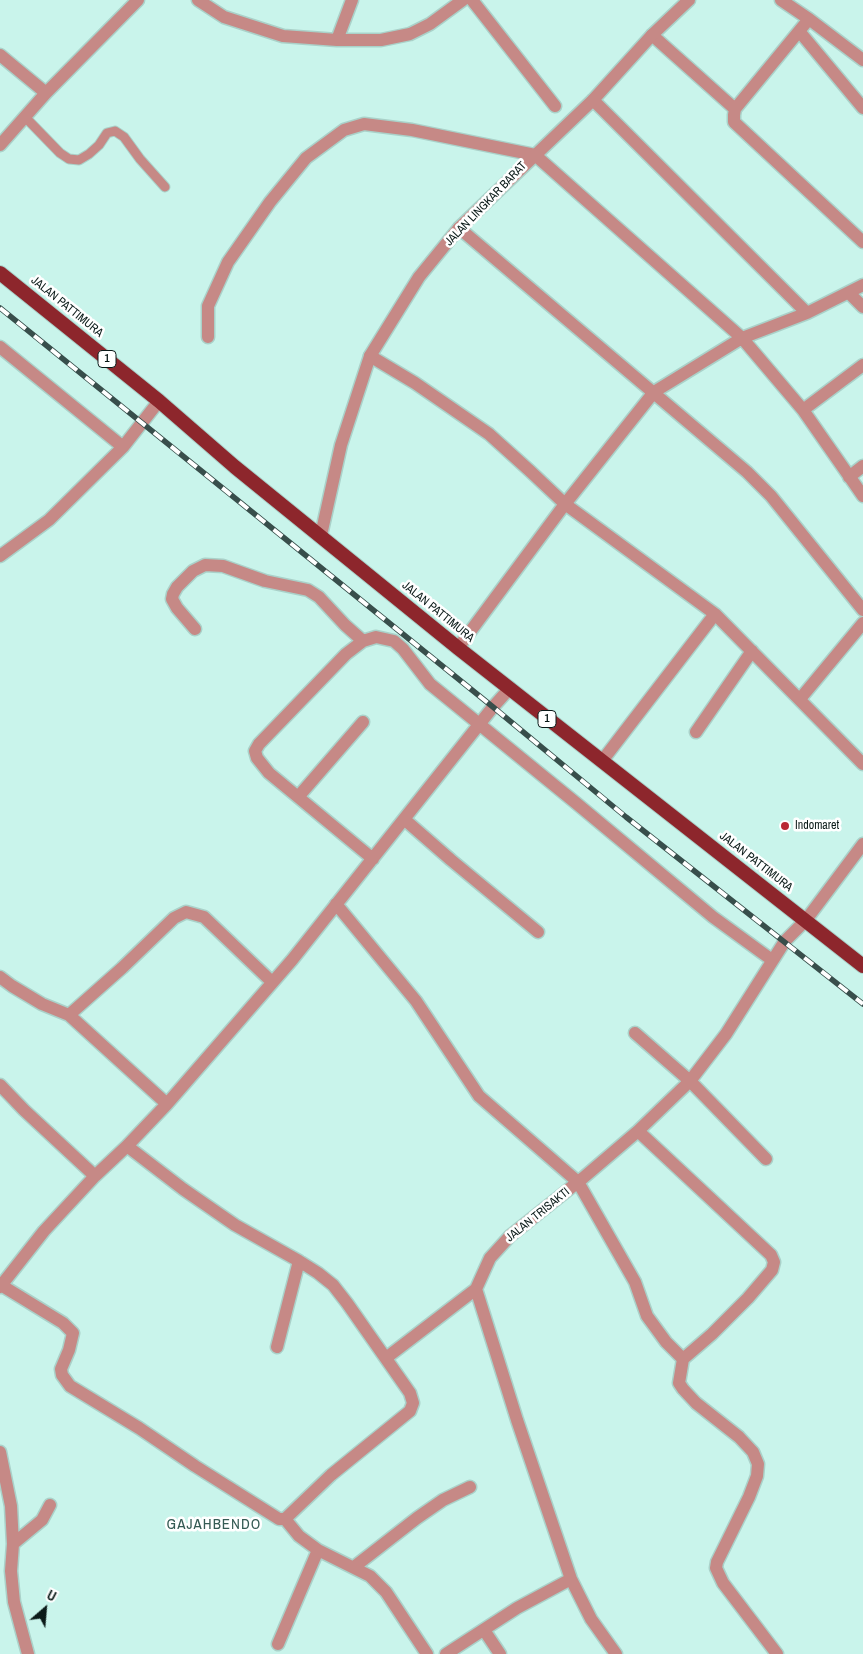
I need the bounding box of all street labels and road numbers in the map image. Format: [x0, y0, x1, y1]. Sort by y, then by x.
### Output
street label: JALAN LINGKAR BARAT [442, 159, 530, 249]
street label: JALAN PATTIMURA [28, 273, 106, 341]
road number: 1 [98, 350, 116, 368]
street label: JALAN PATTIMURA [399, 578, 477, 646]
road number: 1 [538, 711, 556, 728]
street label: JALAN PATTIMURA [717, 829, 795, 895]
street label: JALAN TRISAKTI [503, 1185, 573, 1245]

